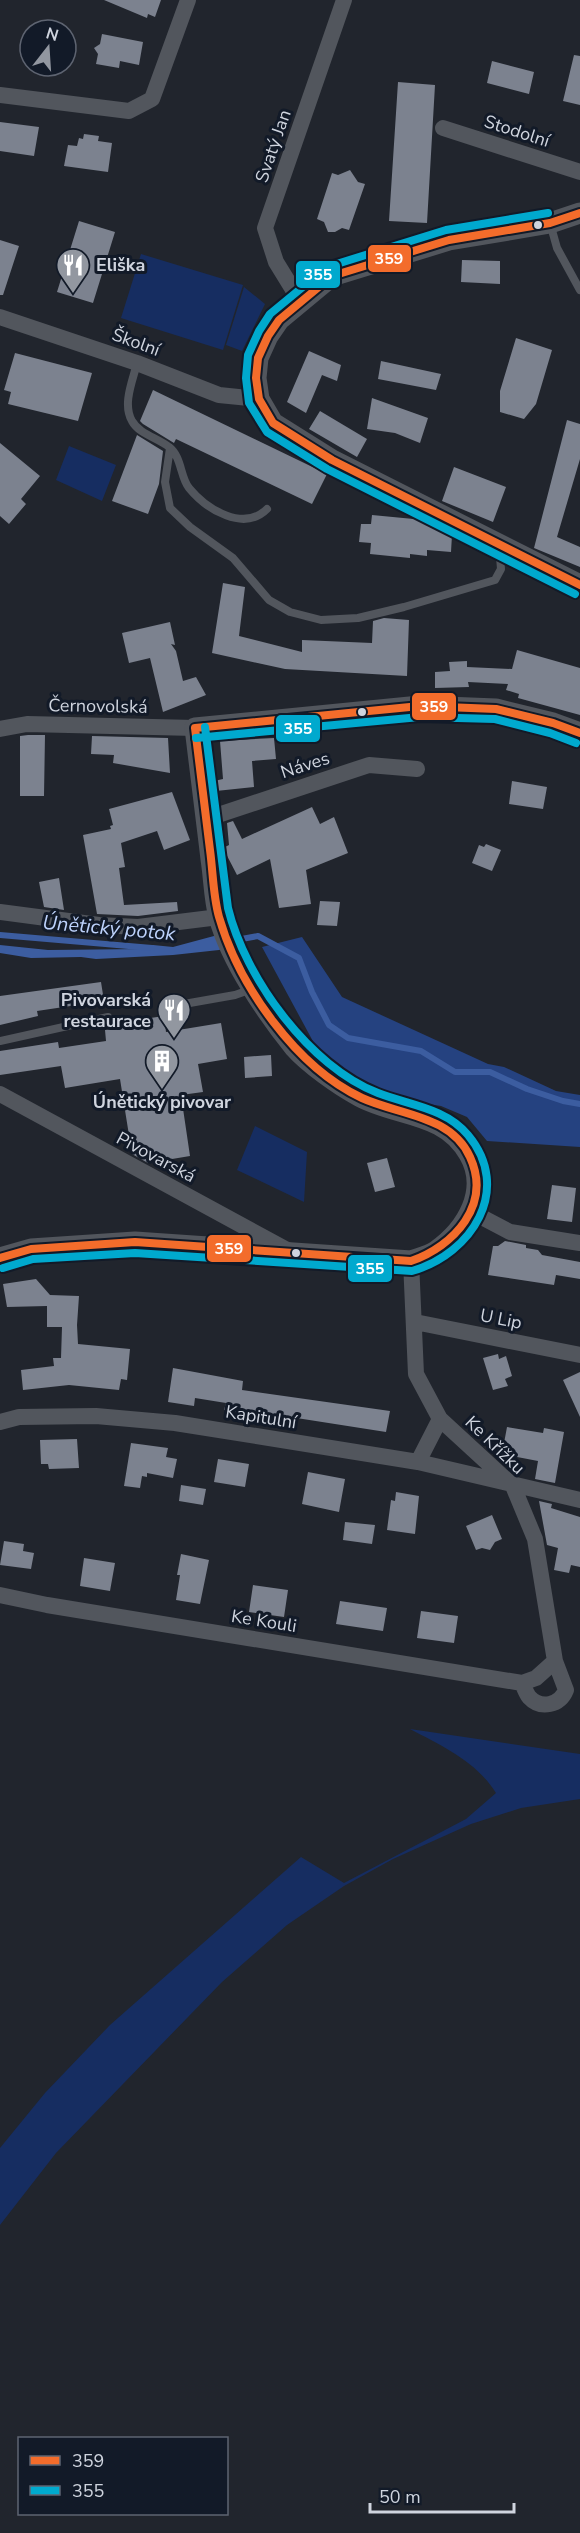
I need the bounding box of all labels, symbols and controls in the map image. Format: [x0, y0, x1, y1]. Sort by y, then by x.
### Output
north arrow [18, 18, 78, 78]
text: N [43, 22, 61, 47]
street label: Svatý Jan [249, 106, 297, 186]
street label: Stodolní [481, 109, 554, 153]
unlabelled marker [532, 219, 544, 231]
line badge: 359 [367, 244, 412, 273]
restaurant icon: Eliška [55, 247, 91, 294]
text: 359 [375, 248, 403, 270]
place label: Eliška [96, 253, 145, 277]
line badge: 355 [295, 260, 341, 289]
text: 355 [304, 264, 332, 286]
street label: Školní [109, 322, 164, 362]
line badge: 359 [411, 692, 457, 721]
street label: Černovolská [48, 693, 148, 719]
text: 359 [420, 696, 448, 718]
unlabelled marker [356, 706, 368, 718]
line badge: 355 [275, 714, 321, 743]
text: 355 [284, 718, 312, 740]
street label: Náves [277, 746, 333, 784]
water label: Únětický potok [41, 909, 178, 947]
place label: Pivovarská restaurace [61, 988, 151, 1033]
restaurant icon: Pivovarská restaurace [156, 992, 192, 1039]
building icon: Únětický pivovar [144, 1043, 180, 1090]
place label: Únětický pivovar [93, 1090, 231, 1114]
street label: Pivovarská [112, 1126, 200, 1188]
line badge: 359 [206, 1234, 252, 1263]
text: 359 [215, 1238, 243, 1260]
unlabelled marker [290, 1247, 302, 1259]
line badge: 355 [347, 1254, 393, 1283]
text: 355 [356, 1258, 384, 1280]
street label: U Lip [478, 1303, 524, 1335]
street label: Kapitulní [224, 1400, 299, 1435]
street label: Ke Křížku [460, 1410, 530, 1480]
street label: Ke Kouli [230, 1604, 298, 1638]
legend [18, 2437, 228, 2515]
text: 359 [72, 2449, 104, 2473]
scale bar [370, 2476, 514, 2514]
text: 355 [72, 2479, 104, 2503]
text: 50 m [379, 2485, 421, 2509]

